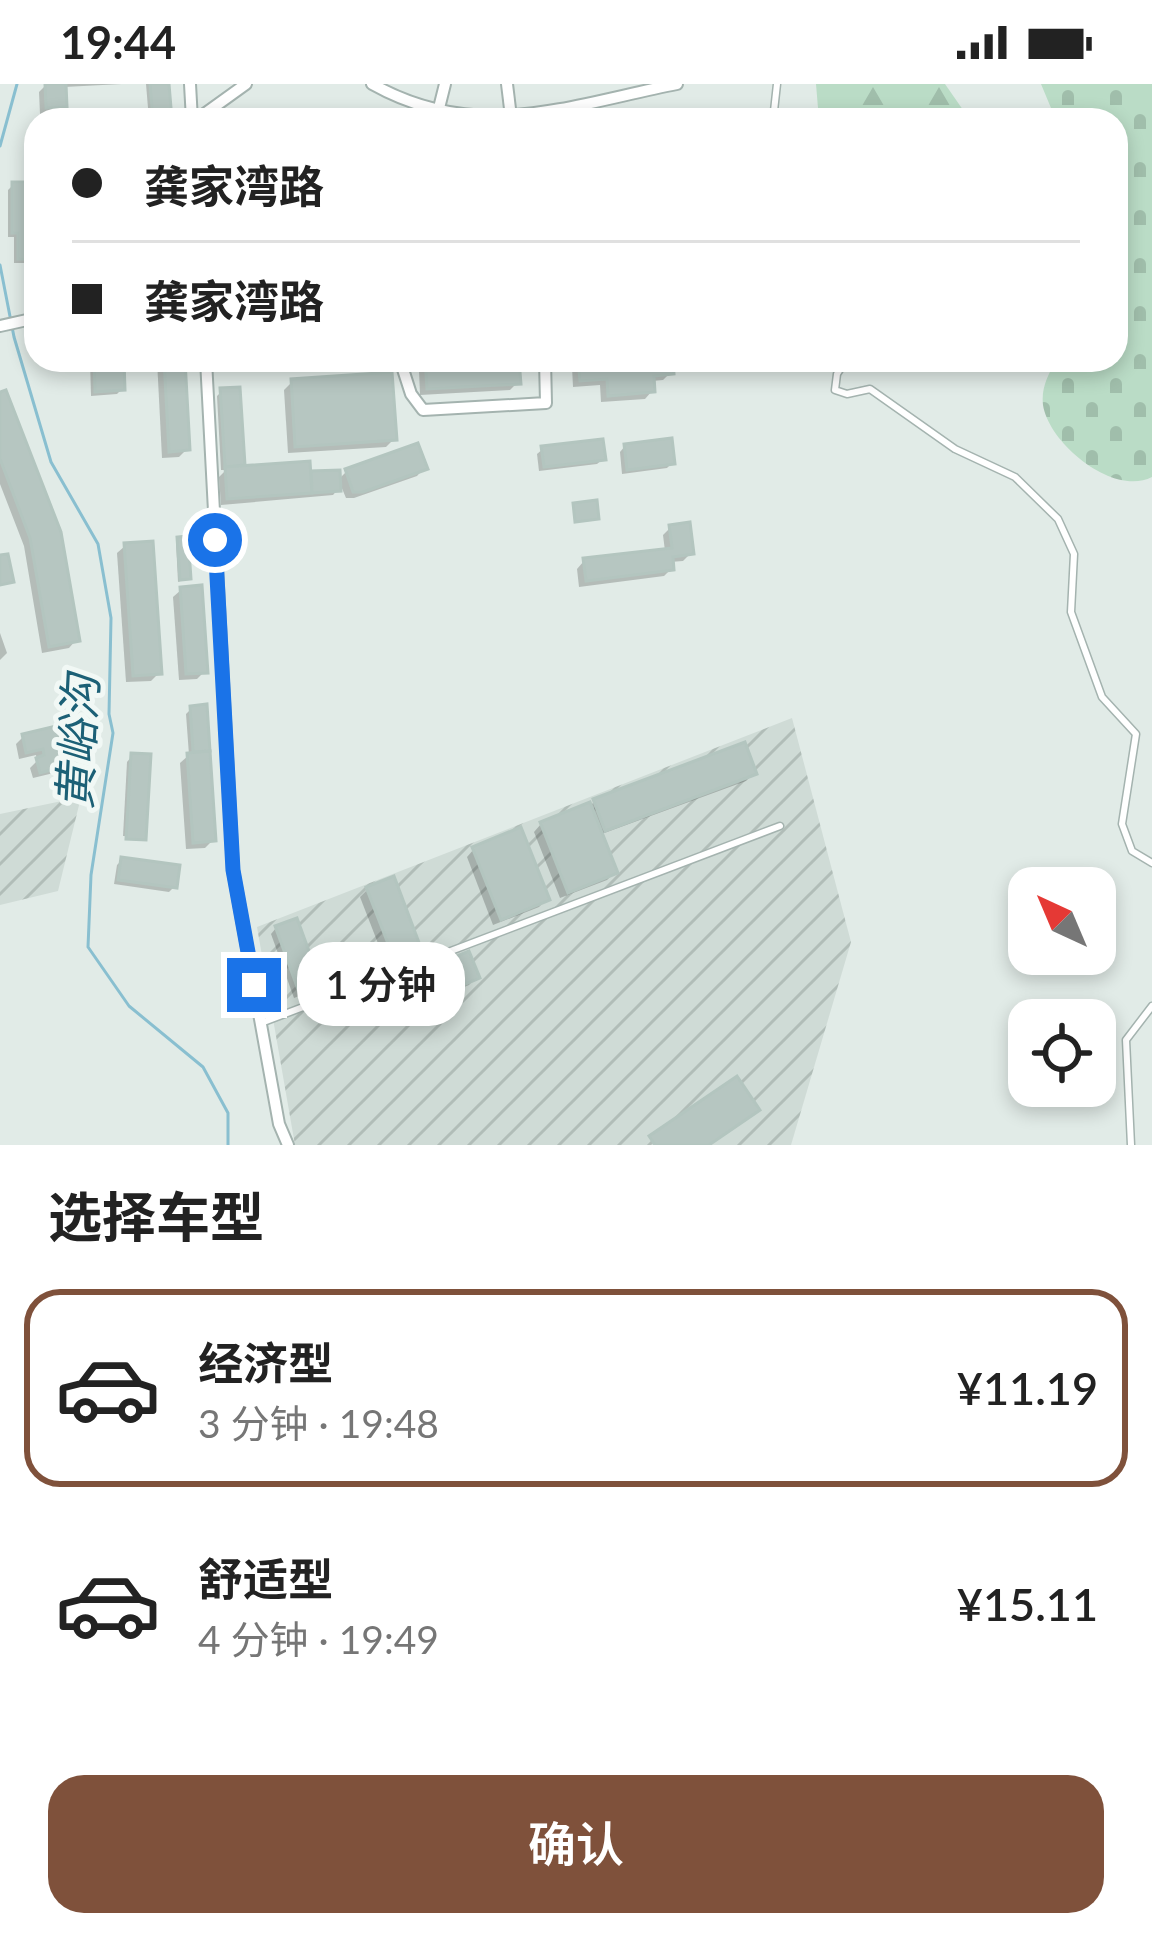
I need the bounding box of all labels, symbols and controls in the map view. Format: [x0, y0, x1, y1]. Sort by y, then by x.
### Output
text: 19:44 [60, 15, 176, 69]
text: 龚家湾路 [144, 159, 324, 213]
text: 龚家湾路 [144, 274, 324, 328]
route start [188, 513, 242, 567]
water label: 黄峪沟 [47, 668, 108, 811]
north arrow [1008, 867, 1116, 975]
map controls [1008, 867, 1116, 1107]
callout: 1 分钟 [296, 943, 464, 1027]
route end [227, 958, 281, 1012]
text: 1 分钟 [326, 961, 436, 1007]
button: locate [1008, 999, 1116, 1107]
text: 选择车型 [48, 1184, 264, 1249]
icon: car [54, 1334, 162, 1442]
text: 经济型 [198, 1336, 333, 1390]
text: ¥11.19 [957, 1361, 1098, 1415]
text: 3 分钟 · 19:48 [198, 1400, 439, 1446]
icon: car [54, 1550, 162, 1658]
text: 舒适型 [198, 1552, 333, 1606]
text: ¥15.11 [957, 1577, 1098, 1631]
text: 4 分钟 · 19:49 [198, 1616, 439, 1662]
button: 确认 [48, 1775, 1104, 1913]

